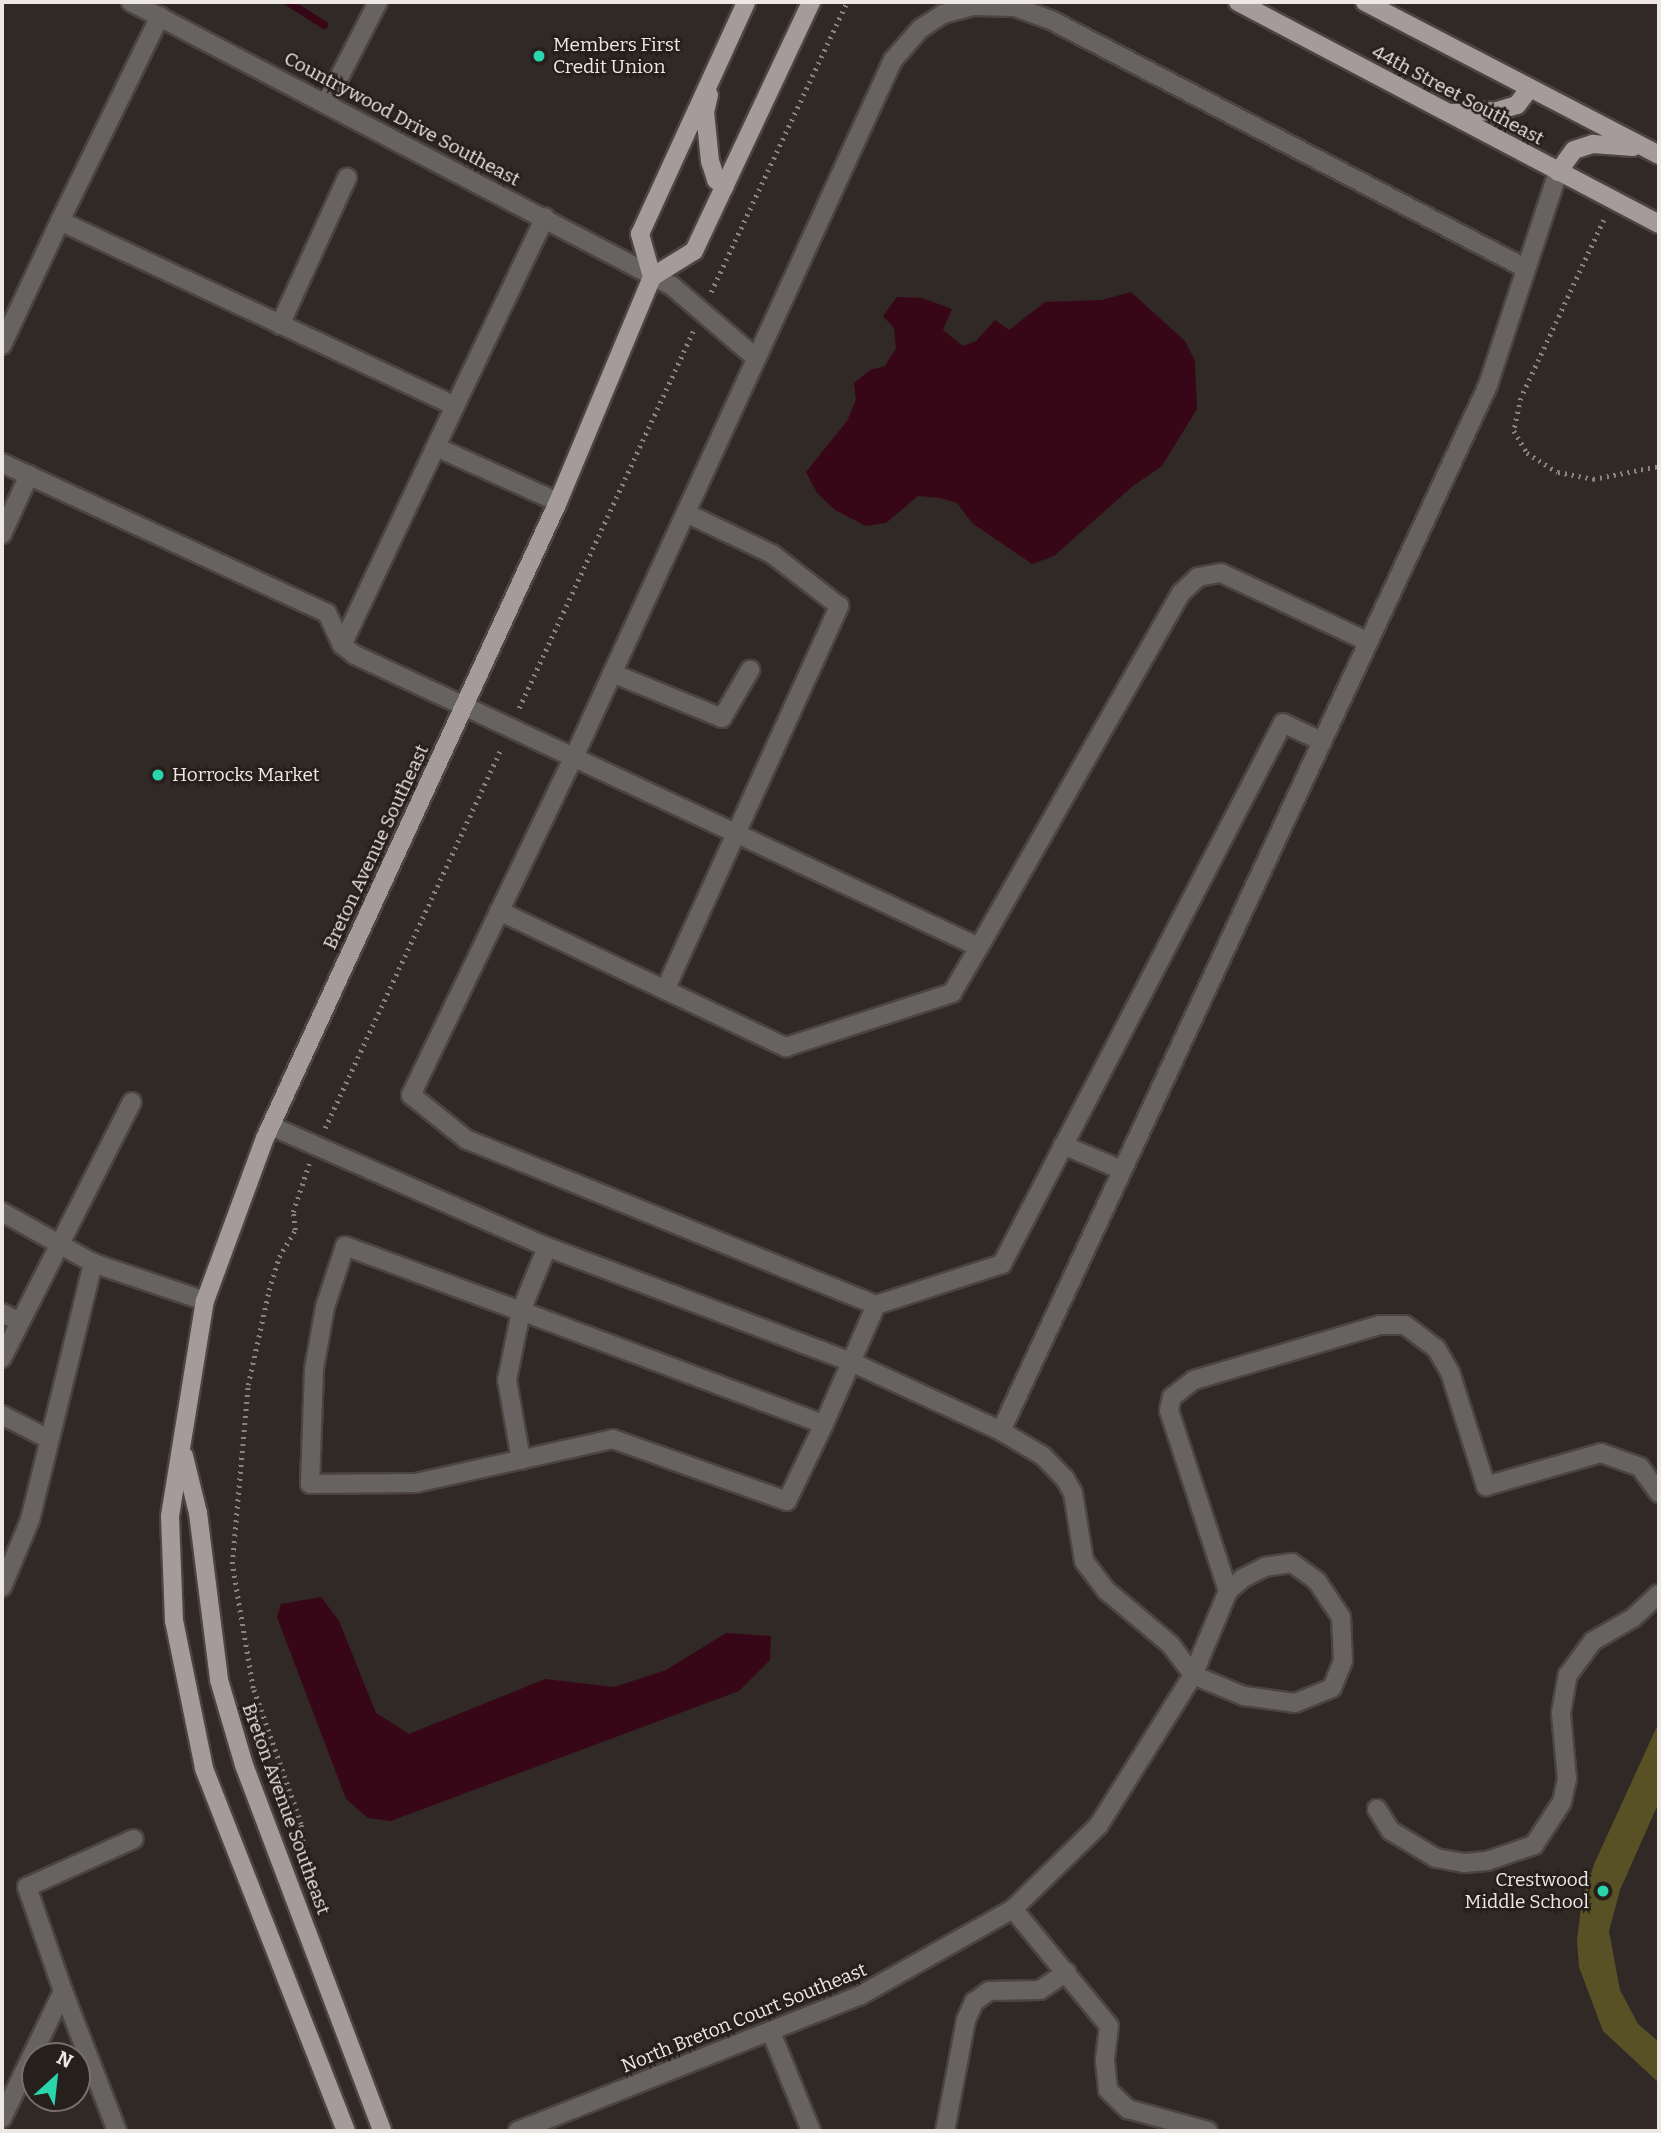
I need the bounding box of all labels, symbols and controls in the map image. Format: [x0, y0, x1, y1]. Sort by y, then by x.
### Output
place label: Members First Credit Union [553, 34, 681, 78]
street label: 44th Street Southeast [1368, 40, 1548, 150]
street label: Countrywood Drive Southeast [280, 47, 524, 191]
marker: Members First Credit Union [531, 48, 547, 64]
street label: Breton Avenue Southeast [318, 741, 434, 953]
place label: Horrocks Market [172, 764, 320, 786]
marker: Horrocks Market [150, 767, 166, 783]
street label: Breton Avenue Southeast [237, 1700, 335, 1918]
place label: Crestwood Middle School [1465, 1869, 1589, 1913]
marker: Crestwood Middle School [1595, 1883, 1611, 1899]
street label: North Breton Court Southeast [618, 1958, 870, 2078]
north arrow [21, 2042, 91, 2112]
text: N [53, 2046, 77, 2073]

